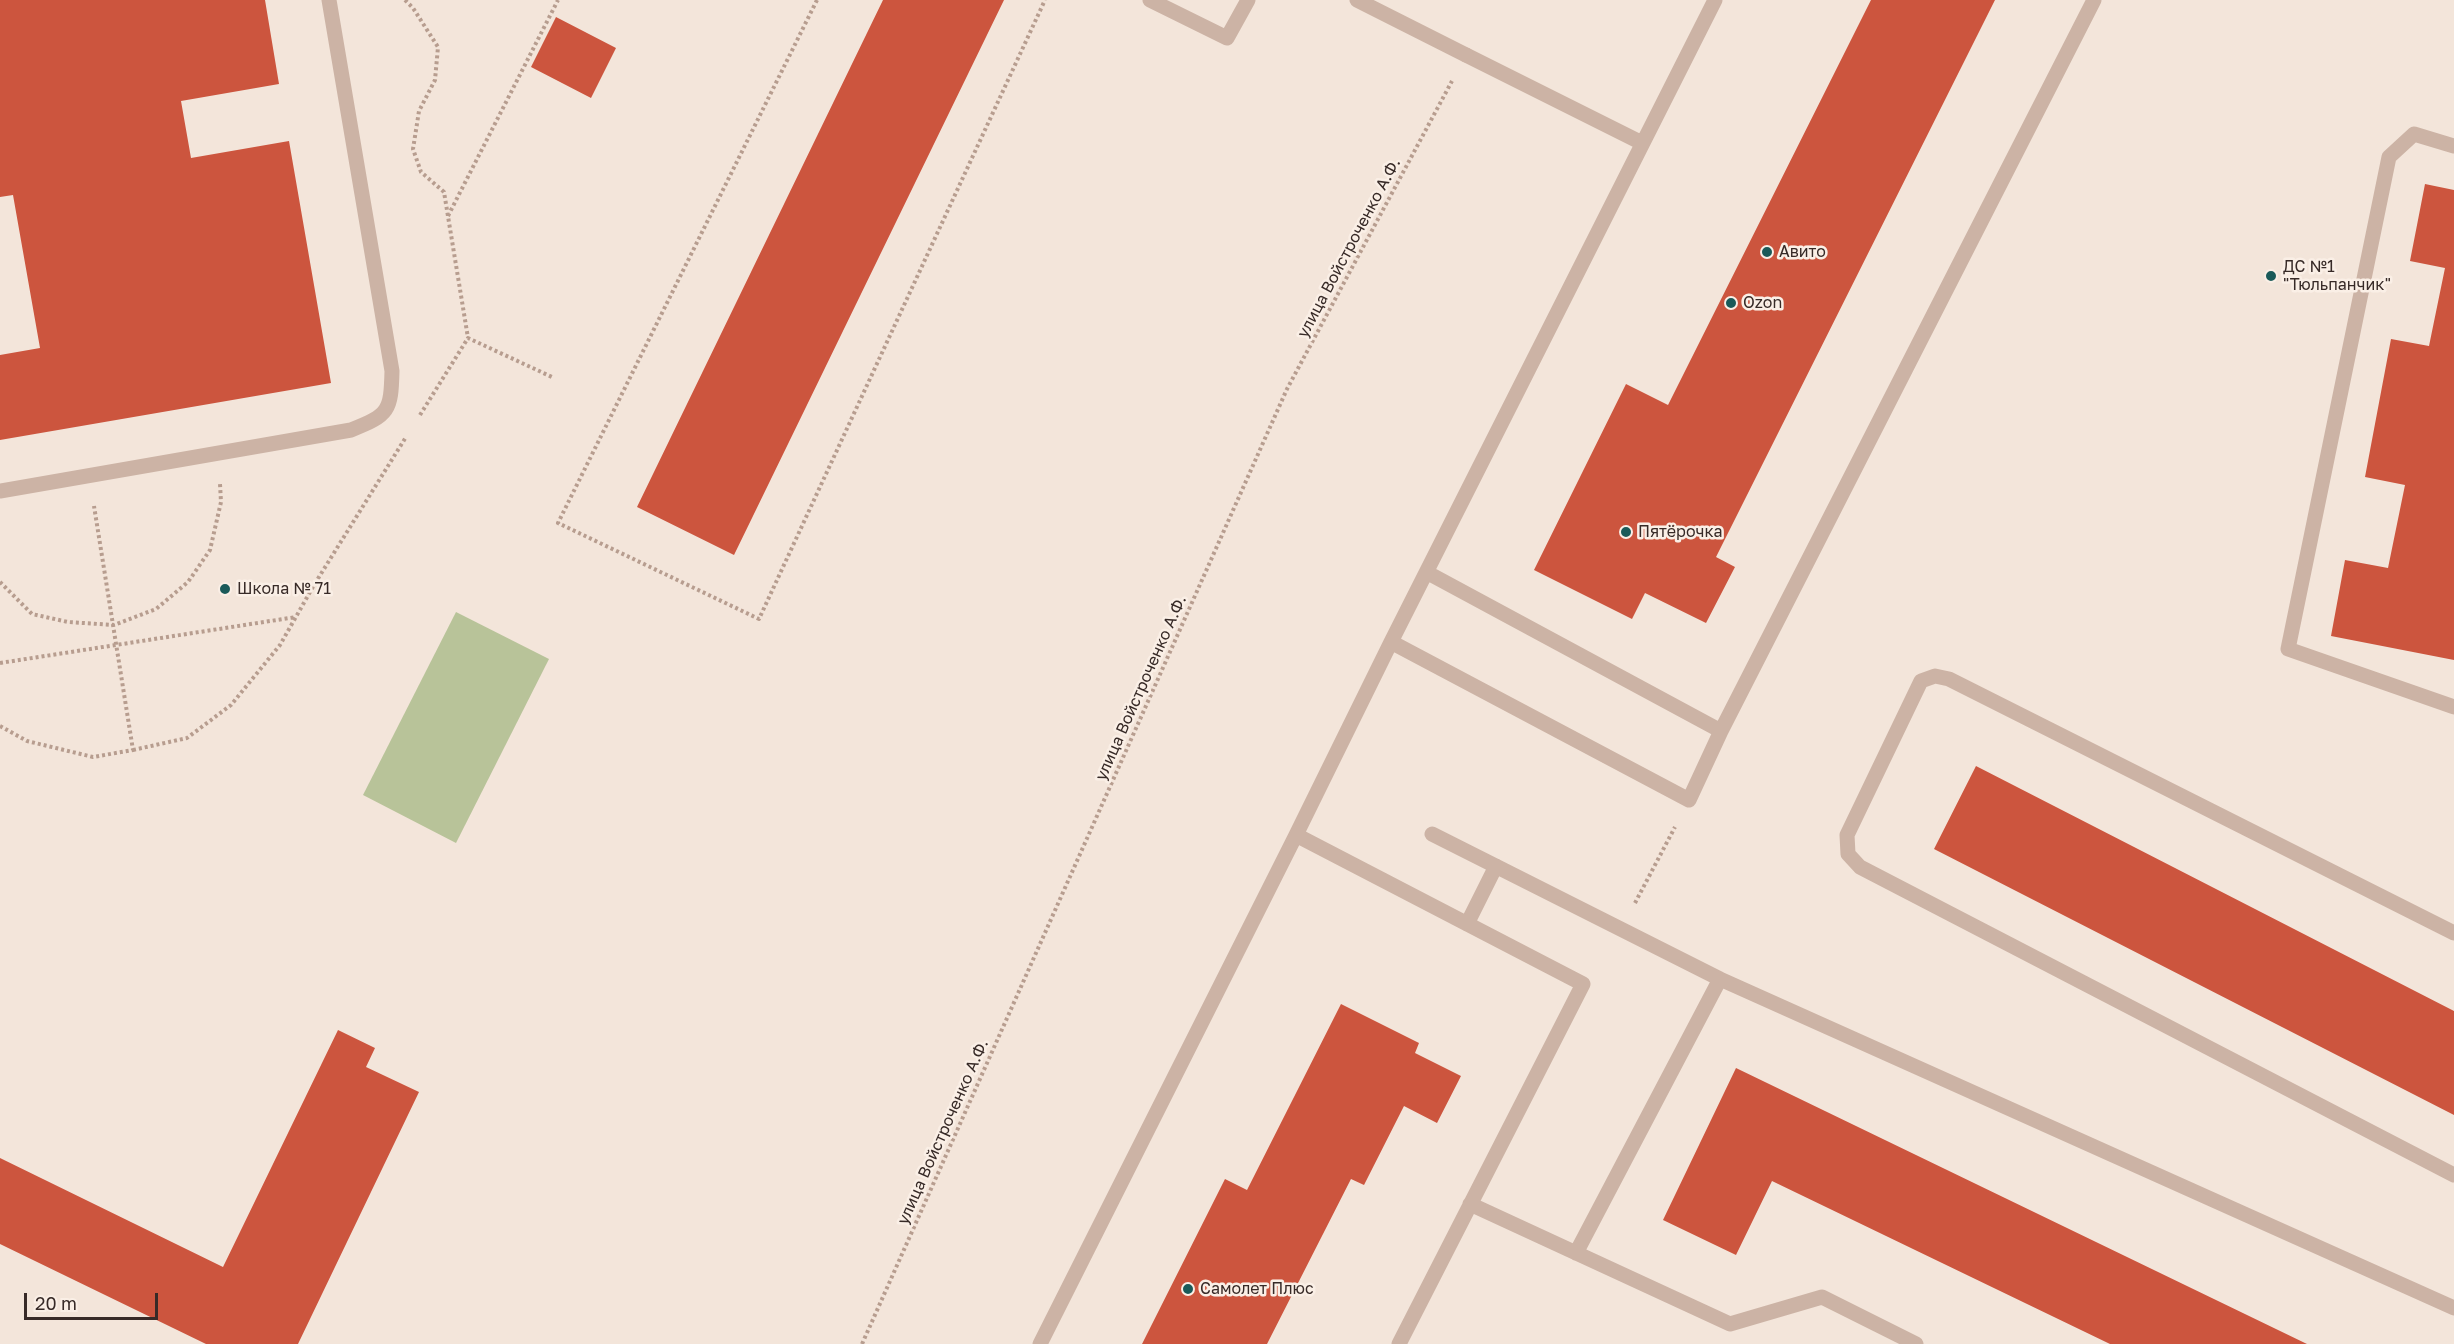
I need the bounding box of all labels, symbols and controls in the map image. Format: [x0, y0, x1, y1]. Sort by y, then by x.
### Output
street label: улица Войстроченко А.Ф. [1293, 155, 1405, 341]
place label: Авито [1779, 242, 1826, 262]
marker: Авито [1760, 245, 1774, 259]
place label: ДС №1 "Тюльпанчик" [2283, 257, 2391, 295]
marker: ДС №1 "Тюльпанчик" [2264, 269, 2278, 283]
place label: Ozon [1743, 293, 1782, 313]
marker: Ozon [1724, 296, 1738, 310]
place label: Пятёрочка [1638, 522, 1722, 542]
marker: Пятёрочка [1619, 525, 1633, 539]
place label: Школа № 71 [237, 579, 331, 599]
marker: Школа № 71 [218, 582, 232, 596]
street label: улица Войстроченко А.Ф. [1091, 592, 1191, 784]
street label: улица Войстроченко А.Ф. [893, 1036, 993, 1228]
place label: Самолет Плюс [1200, 1279, 1314, 1299]
scale bar [27, 1281, 160, 1319]
marker: Самолет Плюс [1181, 1282, 1195, 1296]
text: 20 m [35, 1292, 77, 1314]

